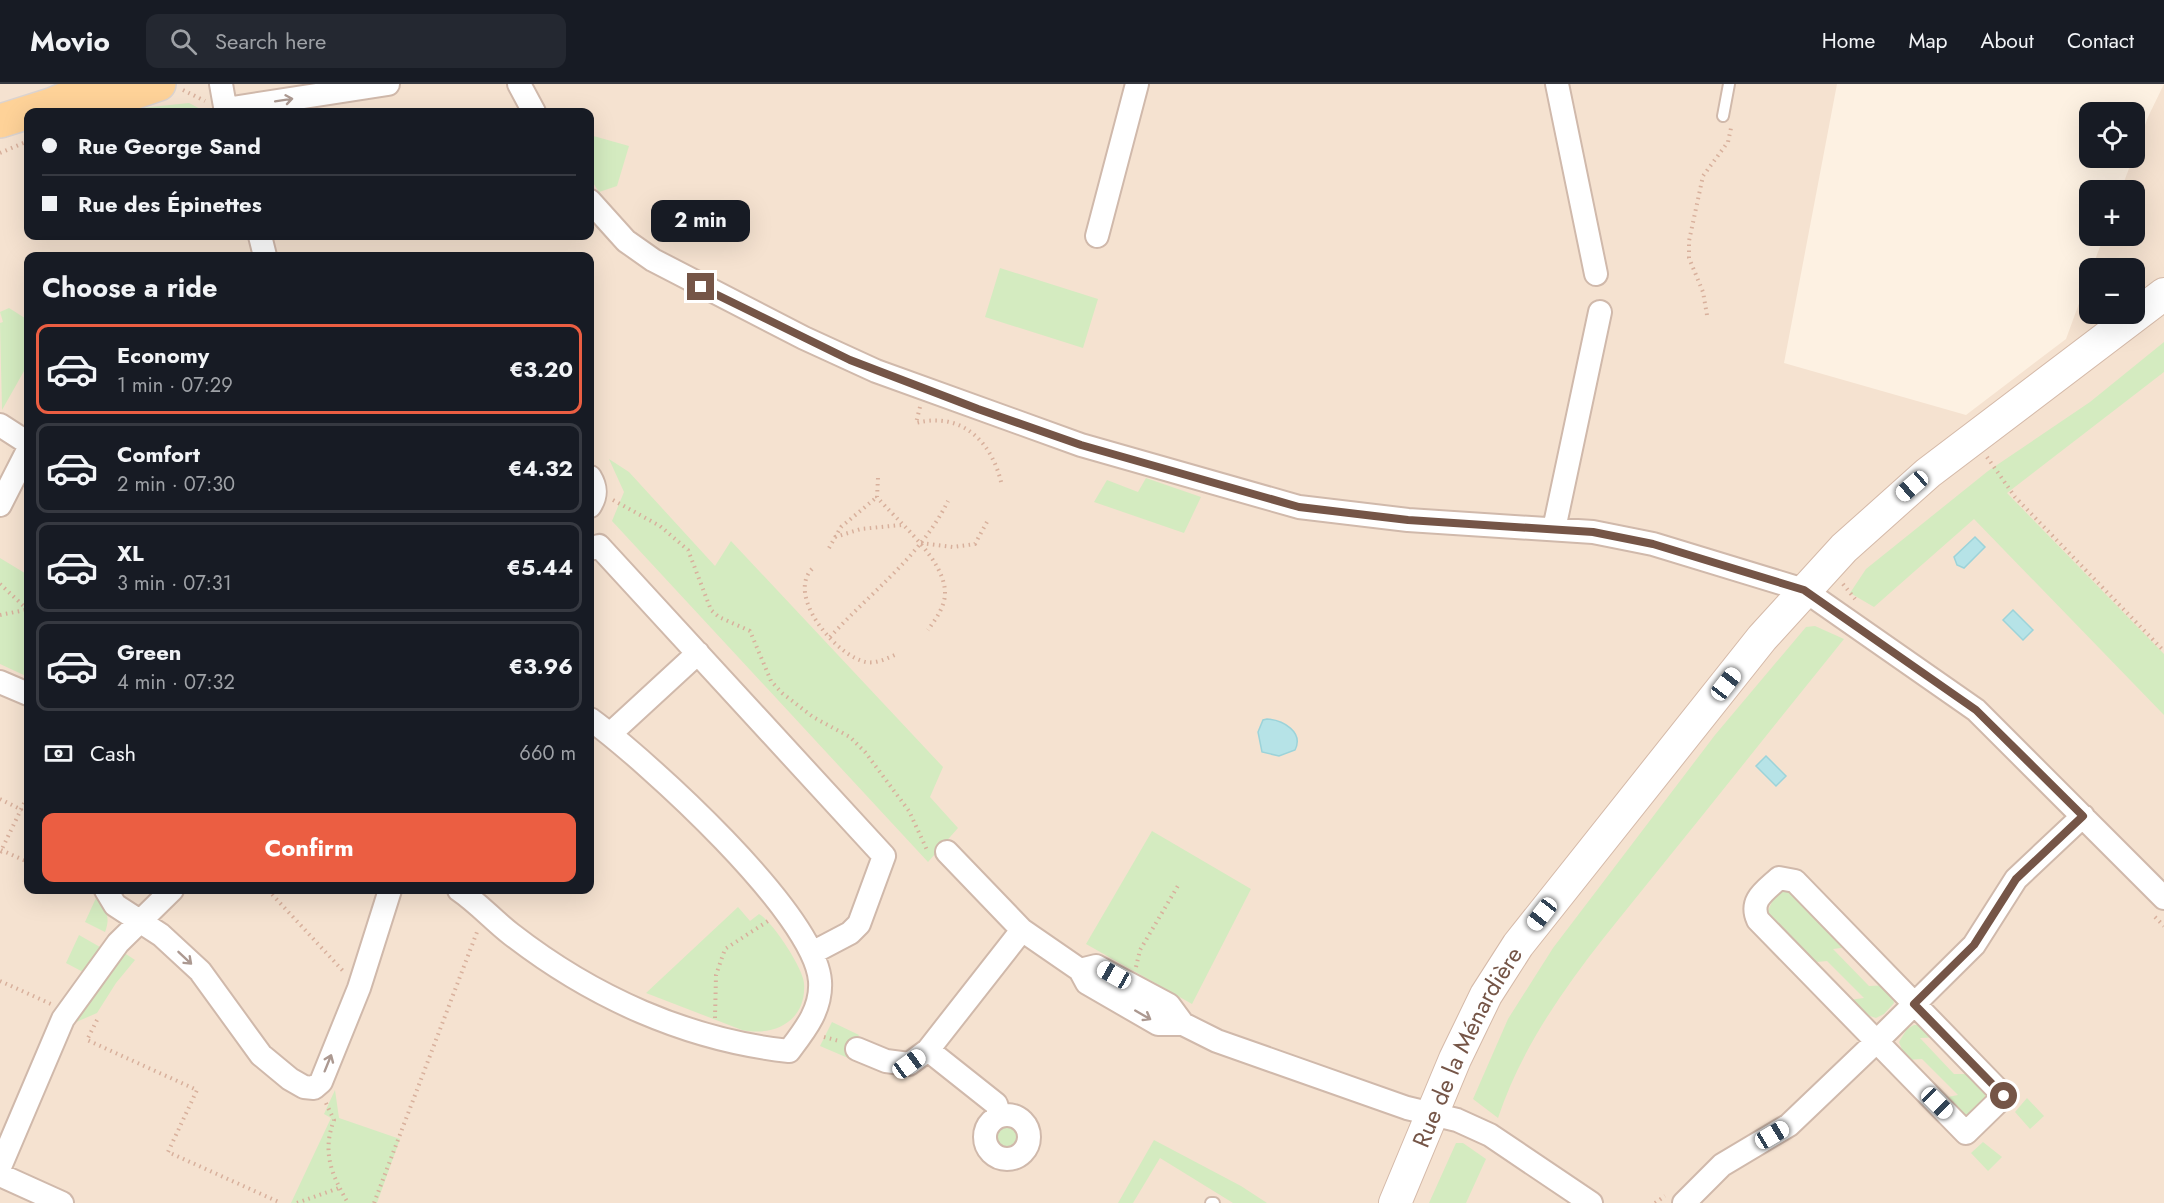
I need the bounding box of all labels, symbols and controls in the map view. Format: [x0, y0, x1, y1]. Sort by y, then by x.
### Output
search box [146, 14, 566, 68]
text: Movio [30, 21, 110, 62]
icon: search [167, 25, 200, 58]
text: Search here [215, 25, 326, 57]
text: Home [1822, 26, 1875, 56]
text: Map [1908, 26, 1948, 56]
text: About [1981, 26, 2034, 56]
text: Contact [2067, 26, 2134, 56]
one-way arrow [273, 94, 293, 105]
map controls [2079, 102, 2145, 324]
button: locate [2079, 102, 2145, 168]
text: Rue George Sand [78, 130, 261, 162]
button: + [2079, 180, 2145, 246]
text: Rue des Épinettes [78, 188, 262, 220]
callout: 2 min [652, 200, 750, 242]
text: 2 min [674, 206, 727, 235]
button: − [2079, 258, 2145, 324]
text: Choose a ride [42, 268, 217, 307]
route end [687, 273, 714, 300]
text: Economy [117, 339, 209, 371]
icon: car [45, 342, 99, 396]
text: €3.20 [509, 353, 573, 385]
text: 1 min · 07:29 [117, 371, 233, 400]
text: Comfort [117, 438, 200, 470]
icon: car [45, 441, 99, 495]
text: €4.32 [508, 452, 573, 484]
car [1893, 467, 1931, 505]
text: 2 min · 07:30 [117, 470, 235, 499]
text: XL [117, 537, 144, 569]
icon: car [45, 540, 99, 594]
text: €5.44 [507, 551, 573, 583]
text: 3 min · 07:31 [117, 569, 232, 598]
text: Green [117, 636, 181, 668]
icon: car [45, 639, 99, 693]
text: €3.96 [509, 650, 573, 682]
car [1708, 664, 1744, 704]
text: 4 min · 07:32 [117, 668, 235, 697]
icon: cash [42, 737, 75, 770]
text: Cash [90, 737, 136, 769]
text: 660 m [519, 739, 576, 768]
button: Confirm [42, 813, 576, 882]
car [1524, 894, 1560, 934]
street label: Rue de la Ménardière [1403, 939, 1530, 1152]
one-way arrow [178, 951, 193, 965]
car [1094, 958, 1134, 992]
one-way arrow [1134, 1010, 1151, 1022]
car [889, 1046, 929, 1082]
one-way arrow [323, 1055, 334, 1073]
route start [1990, 1082, 2017, 1109]
car [1918, 1084, 1956, 1122]
car [1752, 1118, 1792, 1152]

